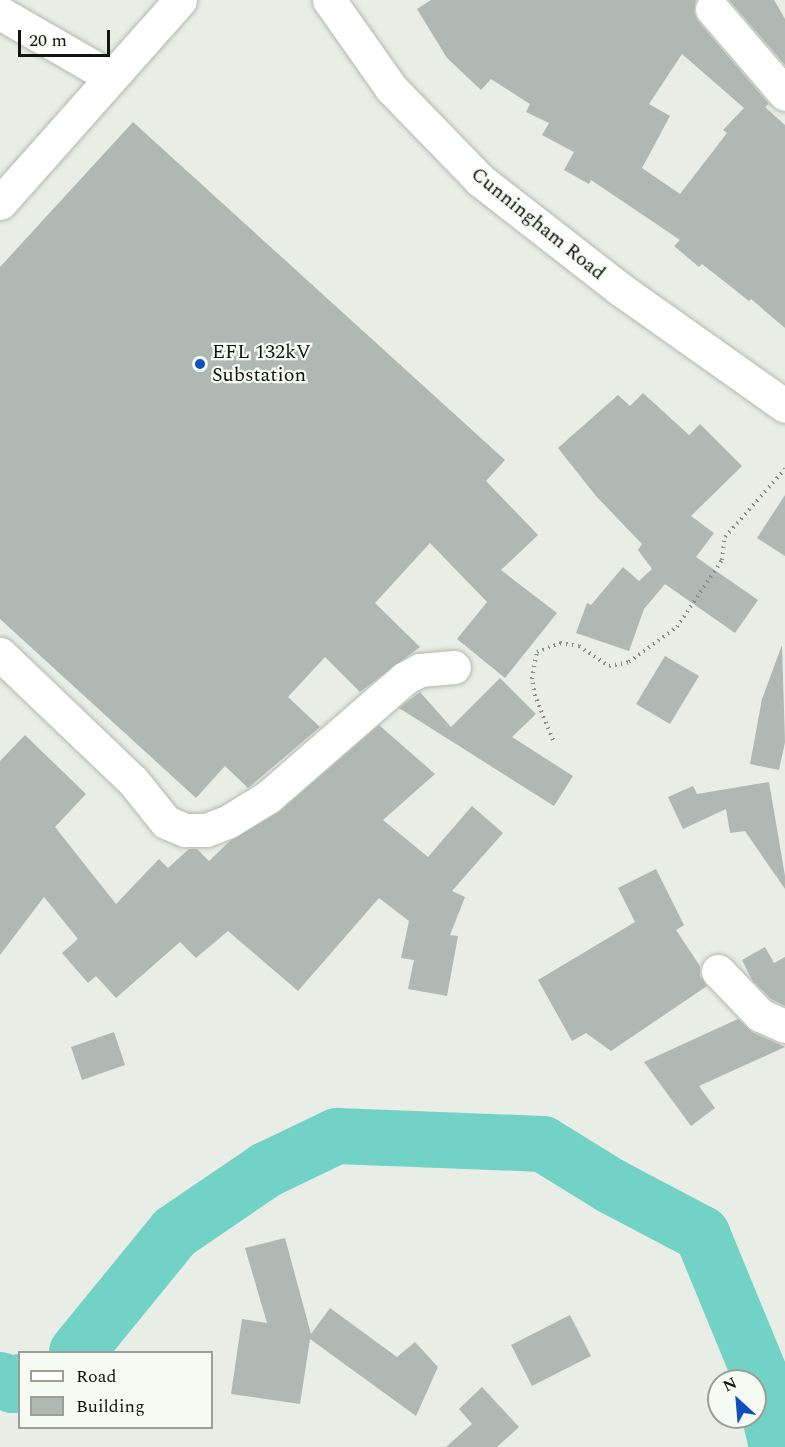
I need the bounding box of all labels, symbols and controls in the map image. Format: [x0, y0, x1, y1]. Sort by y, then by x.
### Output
scale bar [21, 18, 112, 56]
text: 20 m [29, 27, 67, 54]
street label: Cunningham Road [466, 162, 610, 286]
place label: EFL 132kV Substation [212, 340, 311, 387]
marker: EFL 132kV Substation [193, 357, 207, 371]
legend [18, 1351, 213, 1429]
text: Road [76, 1363, 117, 1390]
north arrow [707, 1369, 767, 1429]
text: N [719, 1371, 741, 1398]
text: Building [76, 1393, 145, 1420]

